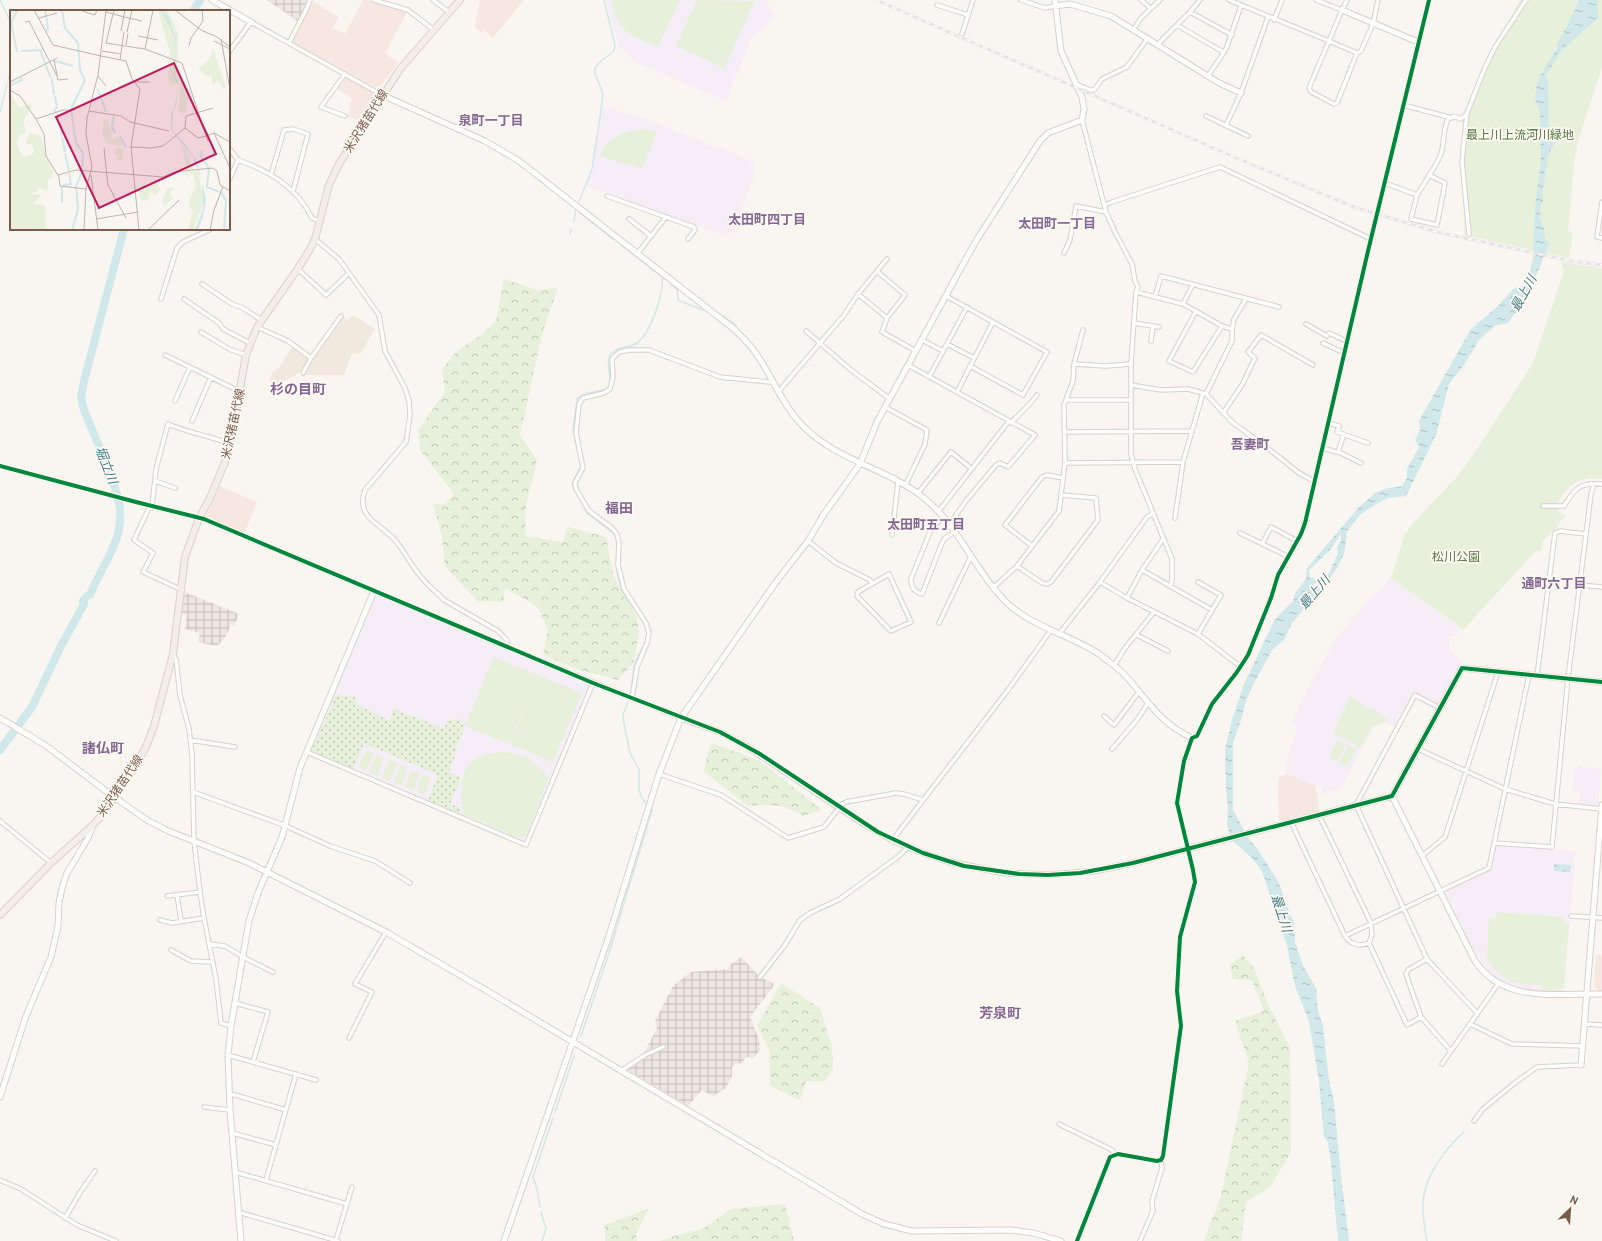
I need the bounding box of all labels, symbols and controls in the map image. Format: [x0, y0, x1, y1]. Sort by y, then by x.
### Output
inset map [10, 10, 230, 230]
street label: 米沢猪苗代線 [340, 86, 391, 155]
district label: 泉町一丁目 [458, 112, 524, 129]
park label: 最上川上流河川緑地 [1466, 127, 1574, 142]
district label: 太田町四丁目 [728, 211, 806, 228]
district label: 太田町一丁目 [1018, 215, 1096, 232]
water label: 最上川 [1507, 270, 1541, 314]
district label: 杉の目町 [270, 380, 326, 398]
street label: 米沢猪苗代線 [218, 387, 247, 461]
district label: 吾妻町 [1230, 436, 1270, 453]
water label: 堀立川 [92, 444, 122, 488]
district label: 福田 [605, 499, 633, 517]
district label: 太田町五丁目 [887, 516, 965, 533]
park label: 松川公園 [1432, 549, 1480, 564]
water label: 最上川 [1295, 571, 1335, 613]
district label: 通町六丁目 [1521, 575, 1587, 592]
district label: 諸仏町 [82, 739, 124, 757]
street label: 米沢猪苗代線 [93, 752, 146, 820]
water label: 最上川 [1267, 892, 1296, 936]
district label: 芳泉町 [979, 1004, 1021, 1022]
north arrow [1550, 1189, 1590, 1229]
text: N [1568, 1192, 1580, 1208]

